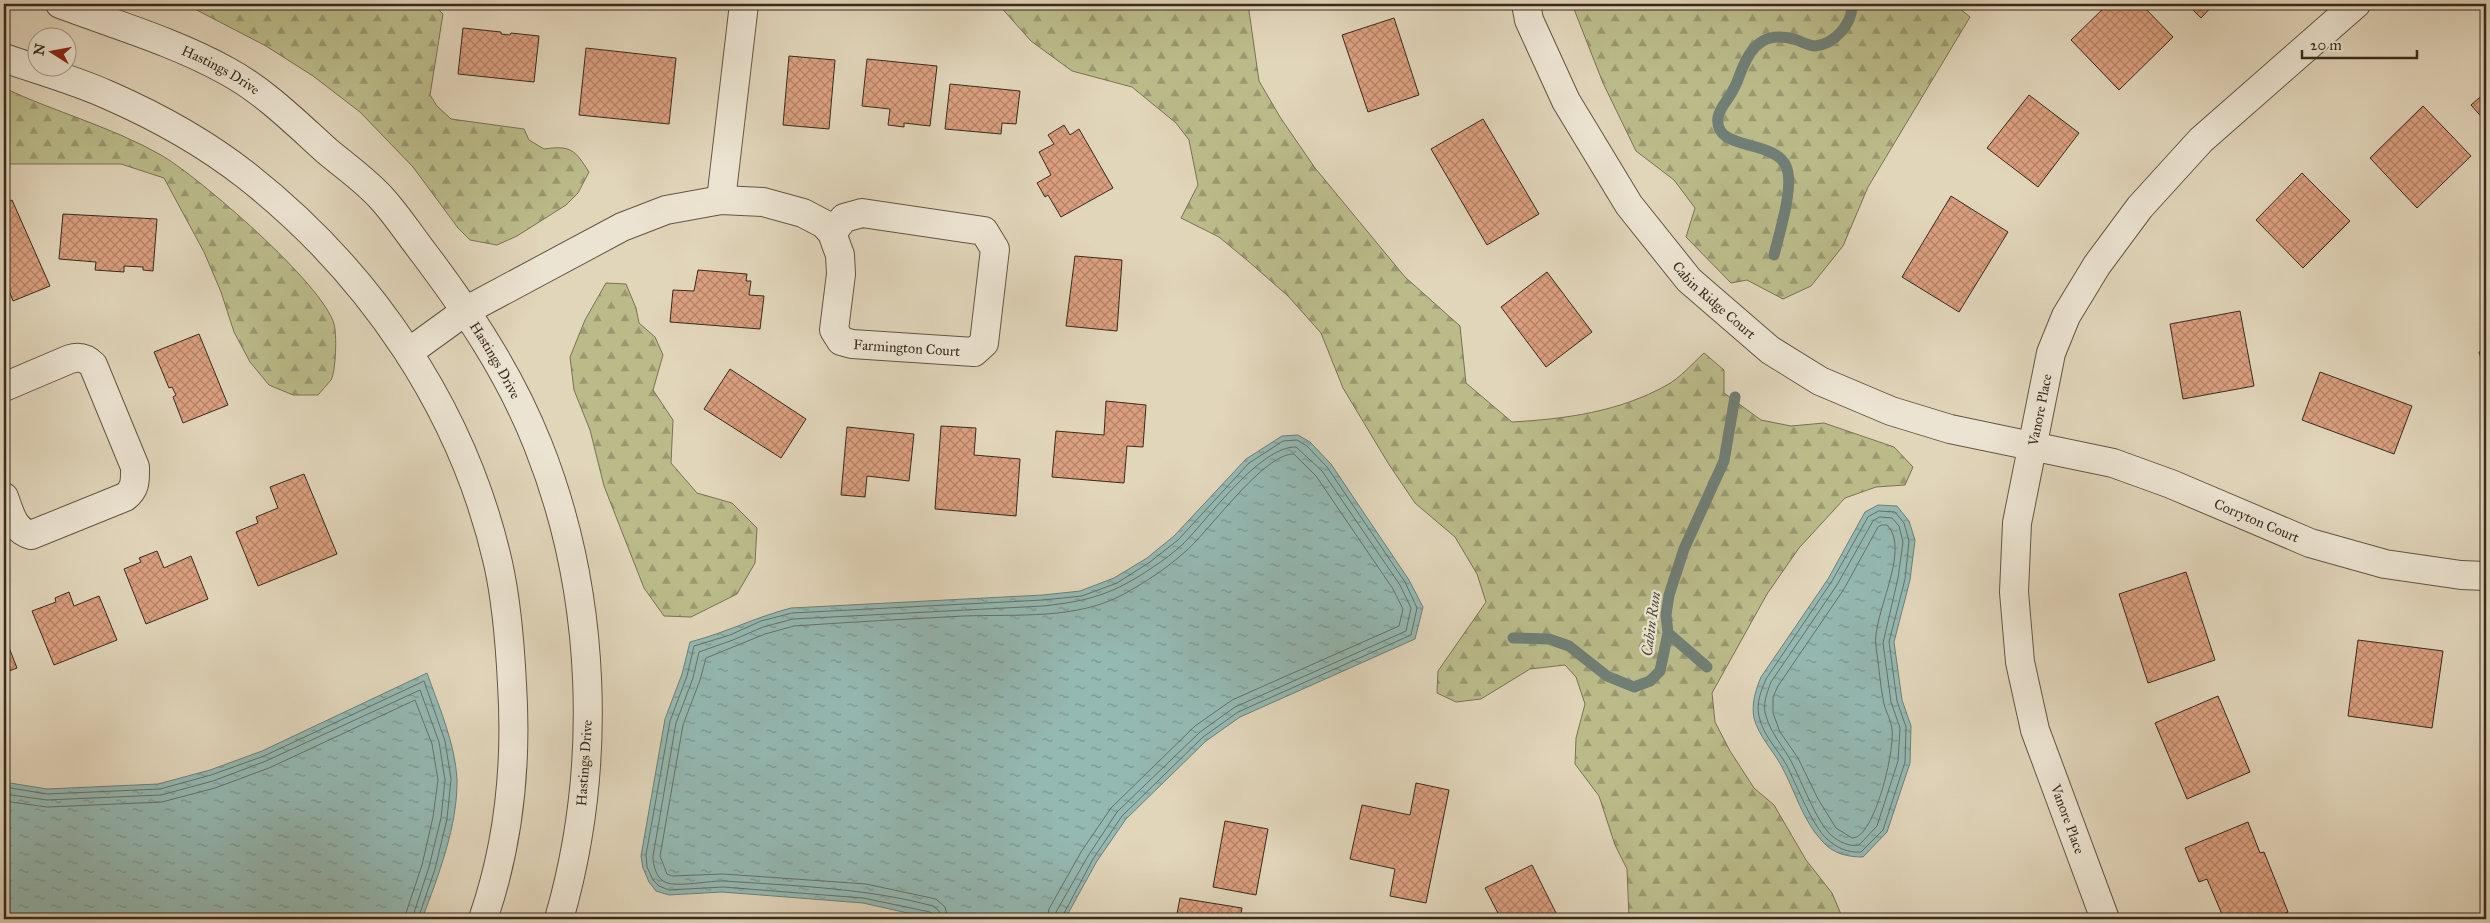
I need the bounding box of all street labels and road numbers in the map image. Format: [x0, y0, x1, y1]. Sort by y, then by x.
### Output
street label: Hastings Drive [179, 42, 263, 99]
street label: Cabin Ridge Court [1669, 258, 1759, 343]
street label: Hastings Drive [466, 319, 524, 402]
street label: Farmington Court [853, 336, 961, 360]
street label: Vanore Place [2024, 372, 2056, 448]
street label: Corryton Court [2211, 495, 2302, 546]
street label: Hastings Drive [573, 719, 596, 807]
street label: Vanore Place [2047, 781, 2088, 856]

